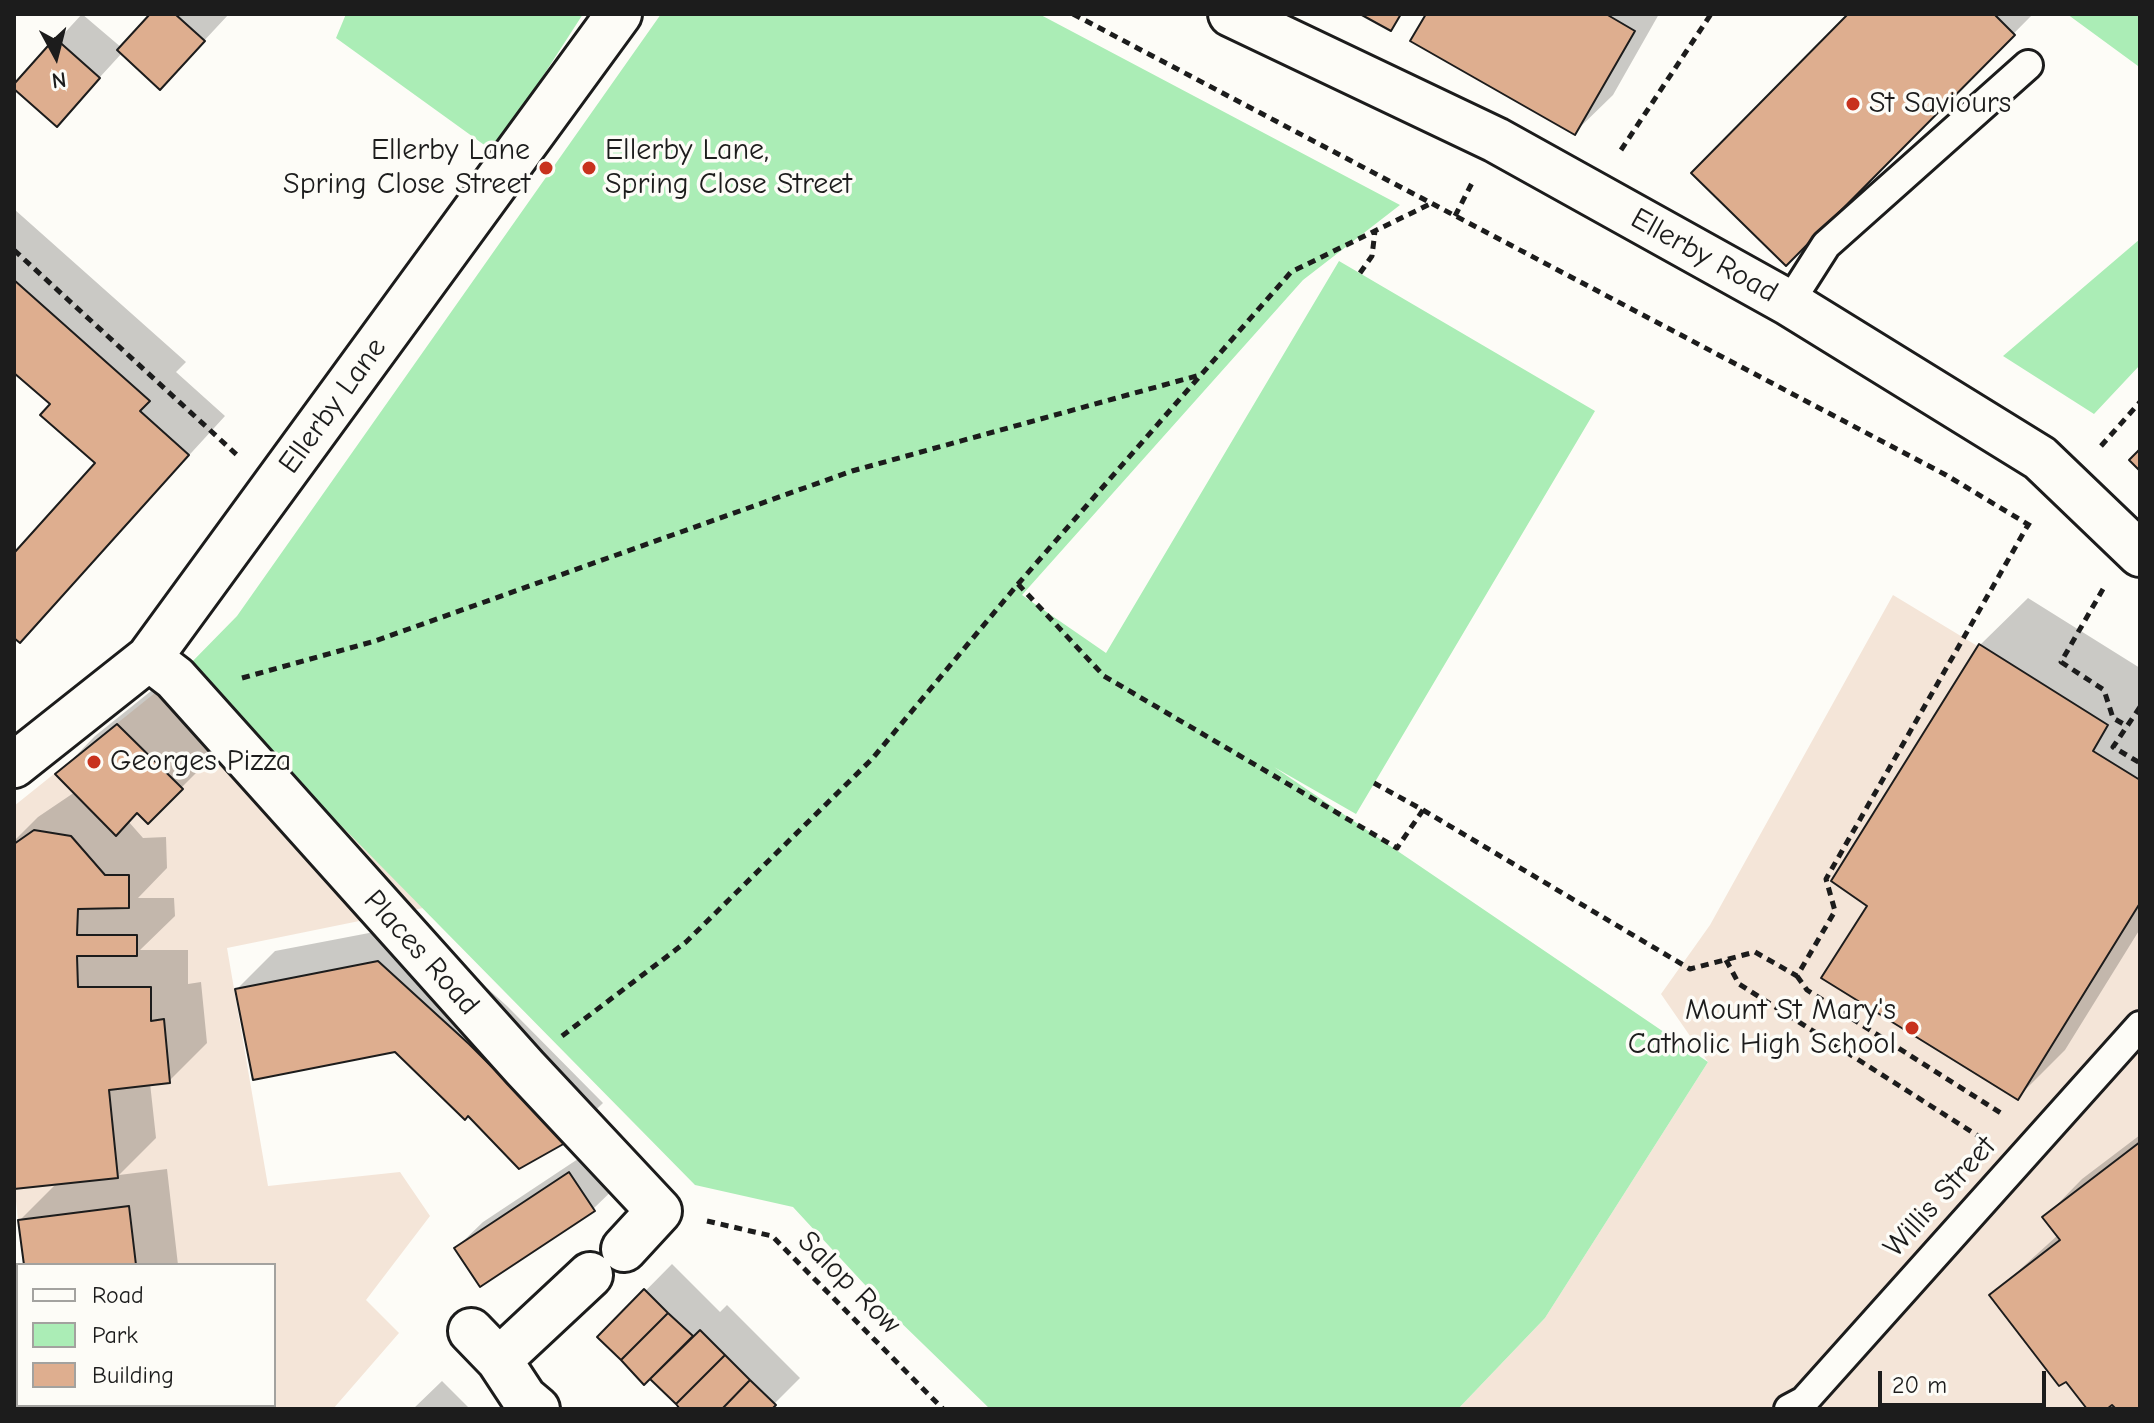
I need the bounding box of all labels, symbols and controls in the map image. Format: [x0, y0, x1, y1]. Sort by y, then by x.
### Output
north arrow [16, 16, 96, 96]
text: N [50, 66, 68, 94]
place label: St Saviours [1869, 86, 2011, 122]
marker: St Saviours [1844, 95, 1862, 113]
place label: Ellerby Lane Spring Close Street [283, 133, 530, 204]
place label: Ellerby Lane, Spring Close Street [605, 133, 852, 204]
marker: Ellerby Lane Spring Close Street [537, 159, 555, 177]
marker: Ellerby Lane, Spring Close Street [580, 159, 598, 177]
street label: Ellerby Road [1624, 201, 1784, 311]
street label: Ellerby Lane [272, 331, 394, 481]
place label: Georges Pizza [110, 744, 291, 780]
marker: Georges Pizza [85, 753, 103, 771]
street label: Places Road [356, 883, 486, 1023]
place label: Mount St Mary's Catholic High School [1628, 993, 1896, 1064]
marker: Mount St Mary's Catholic High School [1903, 1019, 1921, 1037]
street label: Willis Street [1876, 1129, 2004, 1265]
street label: Salop Row [790, 1224, 908, 1342]
legend [16, 1263, 276, 1407]
text: Road [92, 1281, 144, 1309]
text: Park [92, 1321, 138, 1349]
scale bar [1882, 1355, 2050, 1405]
text: Building [92, 1361, 174, 1389]
text: 20 m [1892, 1371, 1947, 1399]

